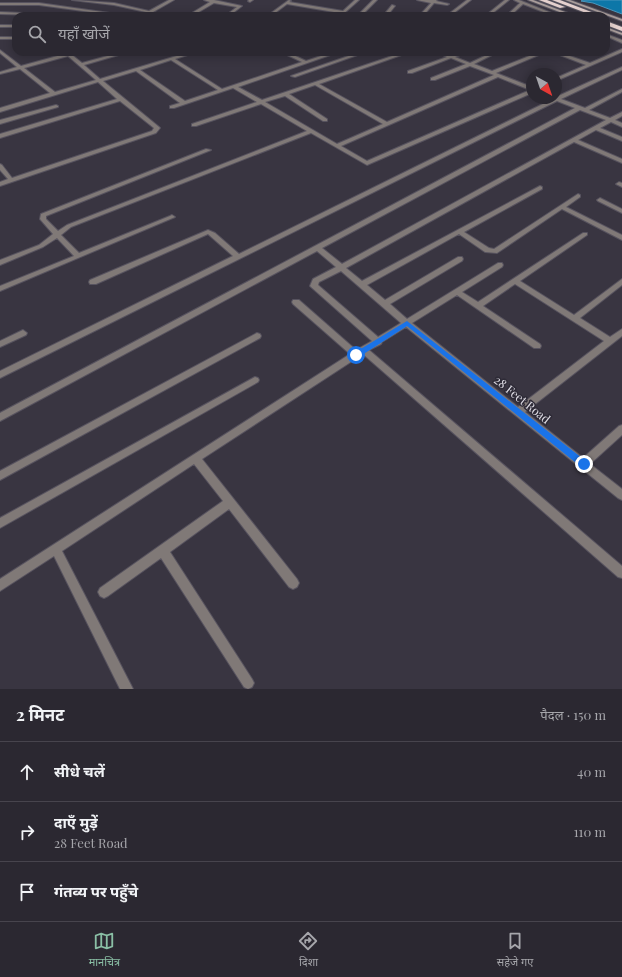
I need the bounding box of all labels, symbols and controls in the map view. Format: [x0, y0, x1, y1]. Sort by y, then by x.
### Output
search box [12, 12, 610, 56]
icon: search [26, 23, 48, 45]
text: यहाँ खोजें [58, 23, 110, 43]
north arrow [526, 68, 562, 104]
route start [347, 346, 365, 364]
street label: 28 Feet Road [491, 372, 554, 427]
route end [575, 455, 593, 473]
text: 2 मिनट [16, 703, 64, 725]
text: पैदल · 150 m [540, 706, 606, 723]
icon: ahead [16, 761, 38, 783]
text: सीधे चलें [54, 761, 105, 781]
text: 40 m [577, 763, 606, 780]
text: दाएँ मुड़ें [54, 812, 98, 832]
icon: right [16, 821, 38, 843]
text: 110 m [574, 823, 606, 840]
text: 28 Feet Road [54, 834, 128, 851]
icon: arrive [16, 881, 38, 903]
text: गंतव्य पर पहुँचे [54, 881, 138, 901]
tab: मानचित्र [89, 930, 120, 970]
tab: दिशा [297, 930, 319, 970]
tab: सहेजे गए [497, 930, 533, 970]

